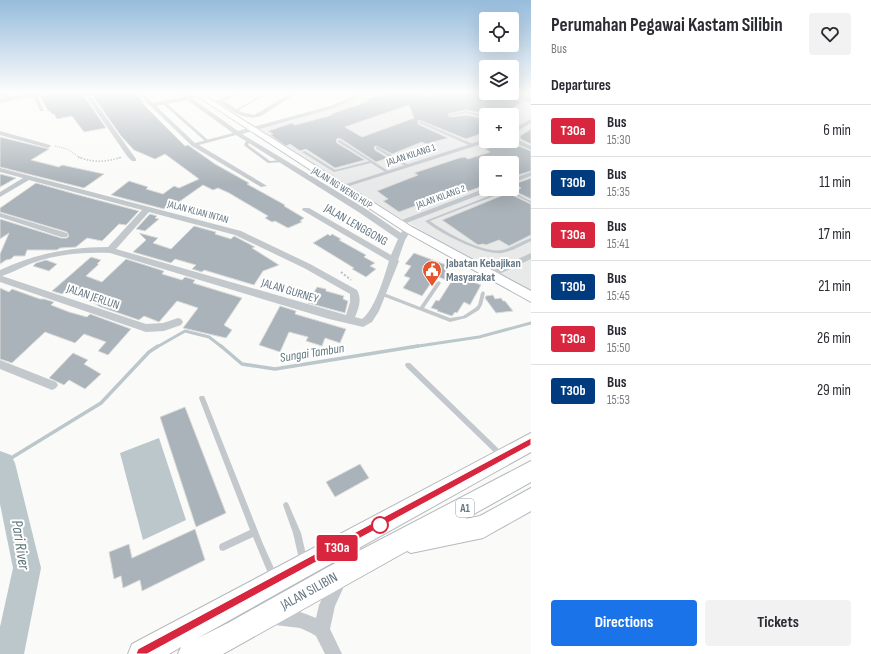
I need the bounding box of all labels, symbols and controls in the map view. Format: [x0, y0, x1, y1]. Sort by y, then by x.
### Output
map controls [479, 12, 519, 196]
button: locate [479, 12, 519, 52]
button: heart [809, 13, 851, 55]
text: Perumahan Pegawai Kastam Silibin [551, 14, 783, 37]
text: Bus [551, 41, 567, 57]
button: layers [479, 60, 519, 100]
text: Departures [551, 76, 611, 95]
button: + [479, 108, 519, 148]
text: Bus [607, 113, 626, 132]
text: 6 min [823, 121, 851, 140]
text: T30a [561, 122, 585, 139]
text: 15:30 [607, 132, 630, 148]
street label: JALAN KILANG 1 [384, 141, 438, 169]
button: − [479, 156, 519, 196]
street label: JALAN NG WENG HUP [309, 164, 375, 211]
text: Bus [607, 165, 626, 184]
text: 11 min [819, 173, 851, 192]
text: T30b [560, 174, 586, 191]
street label: JALAN KILANG 2 [414, 183, 467, 212]
text: 15:35 [607, 184, 630, 200]
street label: JALAN KLIAN INTAN [165, 198, 230, 226]
street label: JALAN LENGGONG [321, 200, 390, 249]
text: Bus [607, 217, 626, 236]
text: 17 min [819, 225, 851, 244]
text: T30a [561, 226, 585, 243]
text: 15:41 [607, 236, 629, 252]
place label: Jabatan Kebajikan Masyarakat [445, 256, 521, 285]
public building icon: Jabatan Kebajikan Masyarakat [421, 259, 443, 287]
text: Bus [607, 269, 626, 288]
street label: JALAN GURNEY [259, 275, 320, 307]
text: 21 min [818, 277, 851, 296]
text: T30b [560, 278, 586, 295]
street label: JALAN JERLUN [64, 281, 121, 313]
text: 15:45 [607, 288, 630, 304]
text: Bus [607, 321, 626, 340]
text: 26 min [817, 329, 851, 348]
text: T30a [561, 330, 585, 347]
water label: Sungai Tambun [279, 340, 346, 366]
text: 15:50 [607, 340, 630, 356]
text: Bus [607, 373, 626, 392]
text: 29 min [817, 381, 851, 400]
text: T30b [560, 382, 586, 399]
text: 15:53 [607, 392, 630, 408]
road number: A1 [456, 499, 474, 517]
unlabelled marker [371, 516, 389, 534]
water label: Pari River [7, 519, 33, 572]
line badge: T30a [309, 535, 365, 561]
text: T30a [325, 539, 349, 556]
street label: JALAN SILIBIN [277, 568, 340, 614]
button: Directions [551, 600, 697, 646]
button: Tickets [705, 600, 851, 646]

